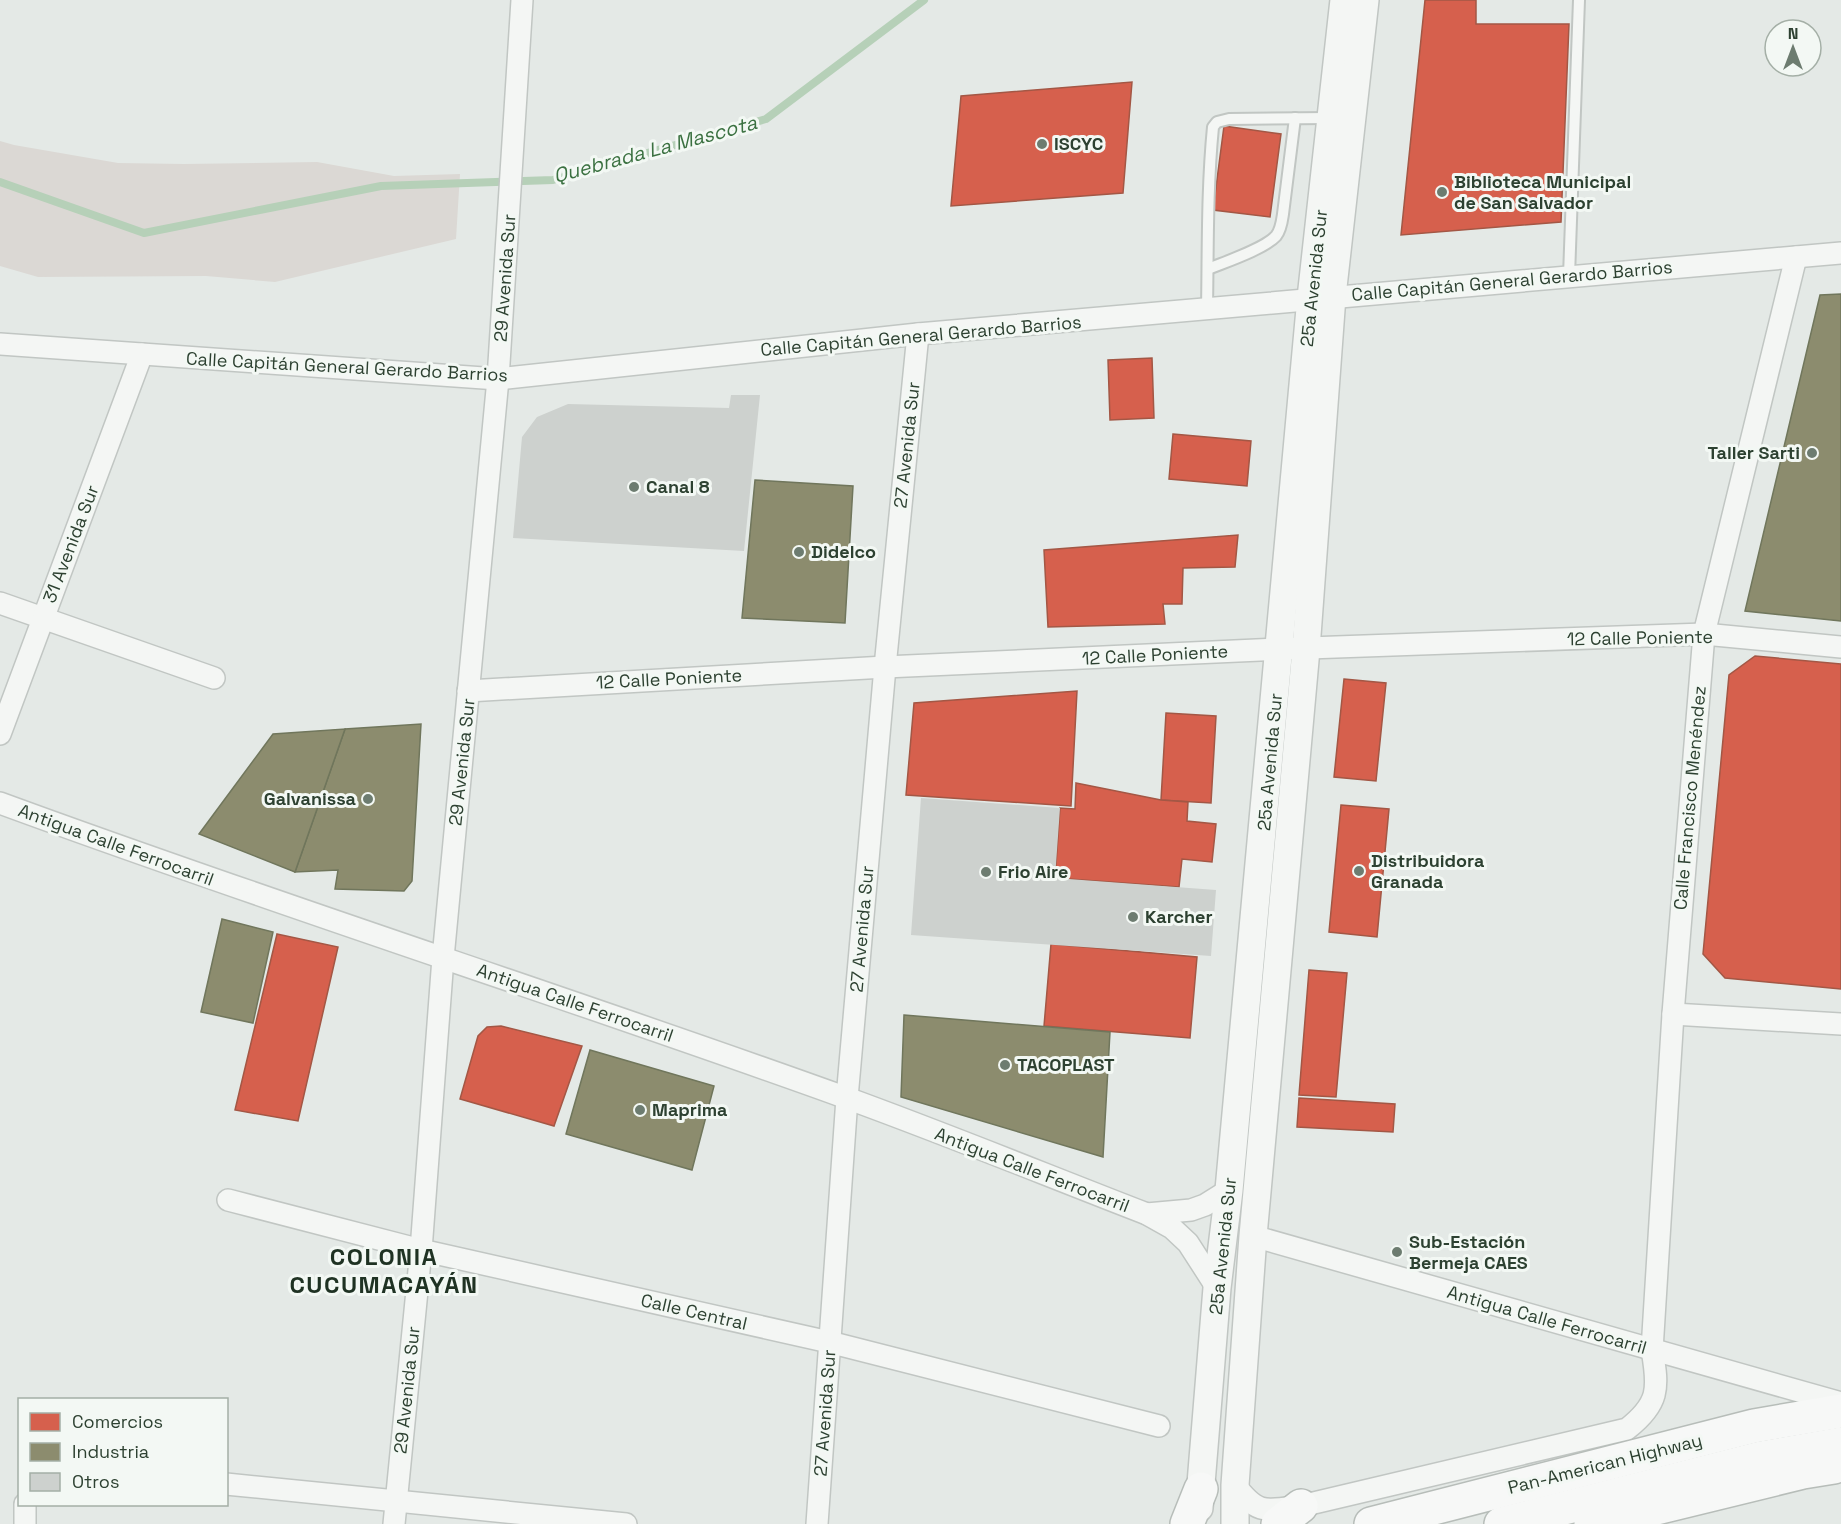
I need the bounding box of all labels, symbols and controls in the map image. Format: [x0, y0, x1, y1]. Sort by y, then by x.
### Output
north arrow [1763, 18, 1823, 78]
text: N [1788, 23, 1798, 44]
water label: Quebrada La Mascota [550, 109, 760, 189]
place label: ISCYC [1054, 132, 1103, 155]
marker: ISCYC [1035, 137, 1049, 151]
place label: Biblioteca Municipal de San Salvador [1454, 170, 1631, 214]
marker: Biblioteca Municipal de San Salvador [1435, 185, 1449, 199]
street label: 25a Avenida Sur [1295, 208, 1332, 348]
street label: 29 Avenida Sur [489, 213, 520, 343]
street label: Calle Capitán General Gerardo Barrios [1350, 255, 1673, 306]
street label: Calle Capitán General Gerardo Barrios [759, 310, 1082, 361]
street label: Calle Capitán General Gerardo Barrios [186, 347, 509, 386]
street label: 27 Avenida Sur [888, 380, 925, 509]
place label: Taller Sarti [1707, 441, 1800, 464]
marker: Taller Sarti [1805, 446, 1819, 460]
place label: Canal 8 [646, 475, 710, 498]
marker: Canal 8 [627, 480, 641, 494]
street label: 31 Avenida Sur [38, 481, 104, 606]
place label: Didelco [811, 540, 876, 563]
marker: Didelco [792, 545, 806, 559]
street label: 12 Calle Poniente [1567, 625, 1713, 650]
street label: 12 Calle Poniente [1081, 639, 1229, 670]
street label: 12 Calle Poniente [595, 663, 743, 694]
street label: Calle Francisco Menéndez [1668, 685, 1711, 911]
street label: 25a Avenida Sur [1252, 692, 1287, 832]
street label: 29 Avenida Sur [443, 697, 480, 827]
place label: Galvanissa [264, 787, 357, 810]
marker: Galvanissa [361, 792, 375, 806]
street label: Antigua Calle Ferrocarril [15, 798, 217, 891]
place label: Distribuidora Granada [1371, 849, 1485, 893]
place label: Frio Aire [998, 860, 1068, 883]
street label: 27 Avenida Sur [845, 864, 879, 993]
marker: Distribuidora Granada [1352, 864, 1366, 878]
marker: Frio Aire [979, 865, 993, 879]
place label: Karcher [1145, 905, 1213, 928]
marker: Karcher [1126, 910, 1140, 924]
street label: Antigua Calle Ferrocarril [474, 958, 677, 1047]
place label: TACOPLAST [1017, 1053, 1115, 1076]
marker: TACOPLAST [998, 1058, 1012, 1072]
place label: Maprima [652, 1098, 728, 1121]
marker: Maprima [633, 1103, 647, 1117]
street label: Antigua Calle Ferrocarril [932, 1122, 1133, 1217]
street label: 25a Avenida Sur [1204, 1176, 1241, 1316]
place label: Sub-Estación Bermeja CAES [1409, 1230, 1528, 1274]
district label: COLONIA CUCUMACAYÁN [289, 1241, 479, 1300]
marker: Sub-Estación Bermeja CAES [1390, 1245, 1404, 1259]
street label: Antigua Calle Ferrocarril [1445, 1280, 1650, 1359]
street label: Calle Central [639, 1288, 750, 1335]
street label: 29 Avenida Sur [388, 1325, 425, 1455]
street label: 27 Avenida Sur [809, 1349, 840, 1477]
legend [18, 1398, 228, 1506]
text: Comercios [72, 1410, 163, 1433]
street label: Pan-American Highway [1505, 1428, 1704, 1499]
text: Industria [72, 1440, 149, 1463]
text: Otros [72, 1470, 119, 1493]

